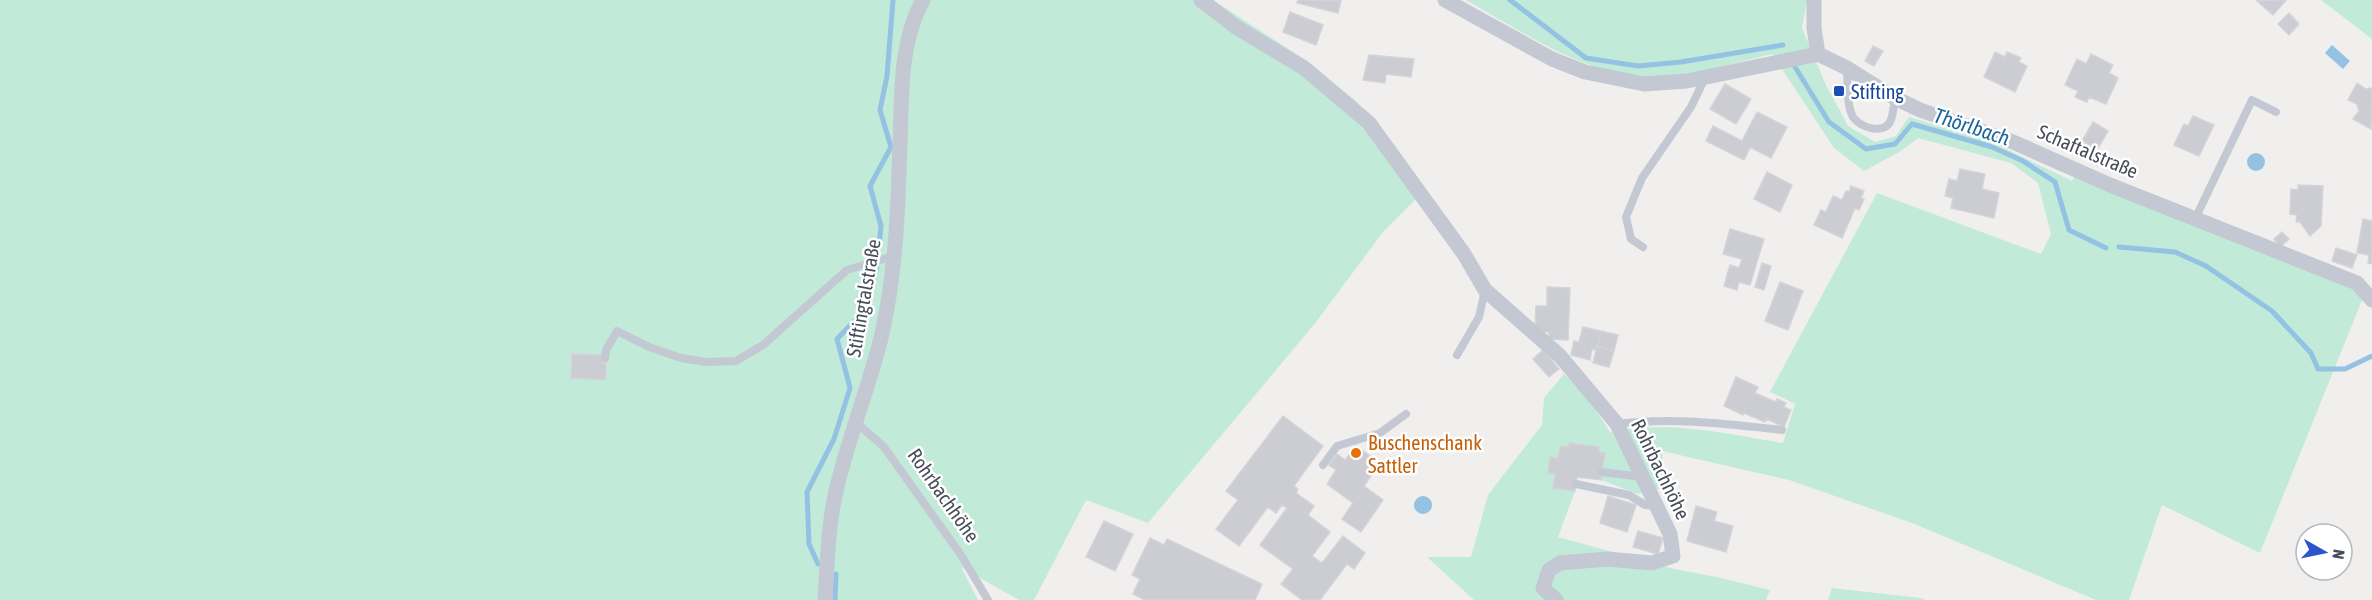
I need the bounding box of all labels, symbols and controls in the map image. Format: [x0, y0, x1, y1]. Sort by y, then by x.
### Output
place label: Stifting [1851, 80, 1904, 103]
marker: Stifting [1832, 84, 1846, 98]
water label: Thörlbach [1931, 102, 2013, 150]
street label: Schaftalstraße [2034, 120, 2142, 182]
street label: Stiftingtalstraße [841, 237, 885, 359]
street label: Rohrbachhöhe [1627, 415, 1695, 523]
place label: Buschenschank Sattler [1368, 431, 1482, 477]
street label: Rohrbachhöhe [903, 444, 985, 546]
marker: Buschenschank Sattler [1349, 446, 1363, 460]
north arrow [2294, 522, 2354, 582]
text: N [2329, 548, 2348, 560]

